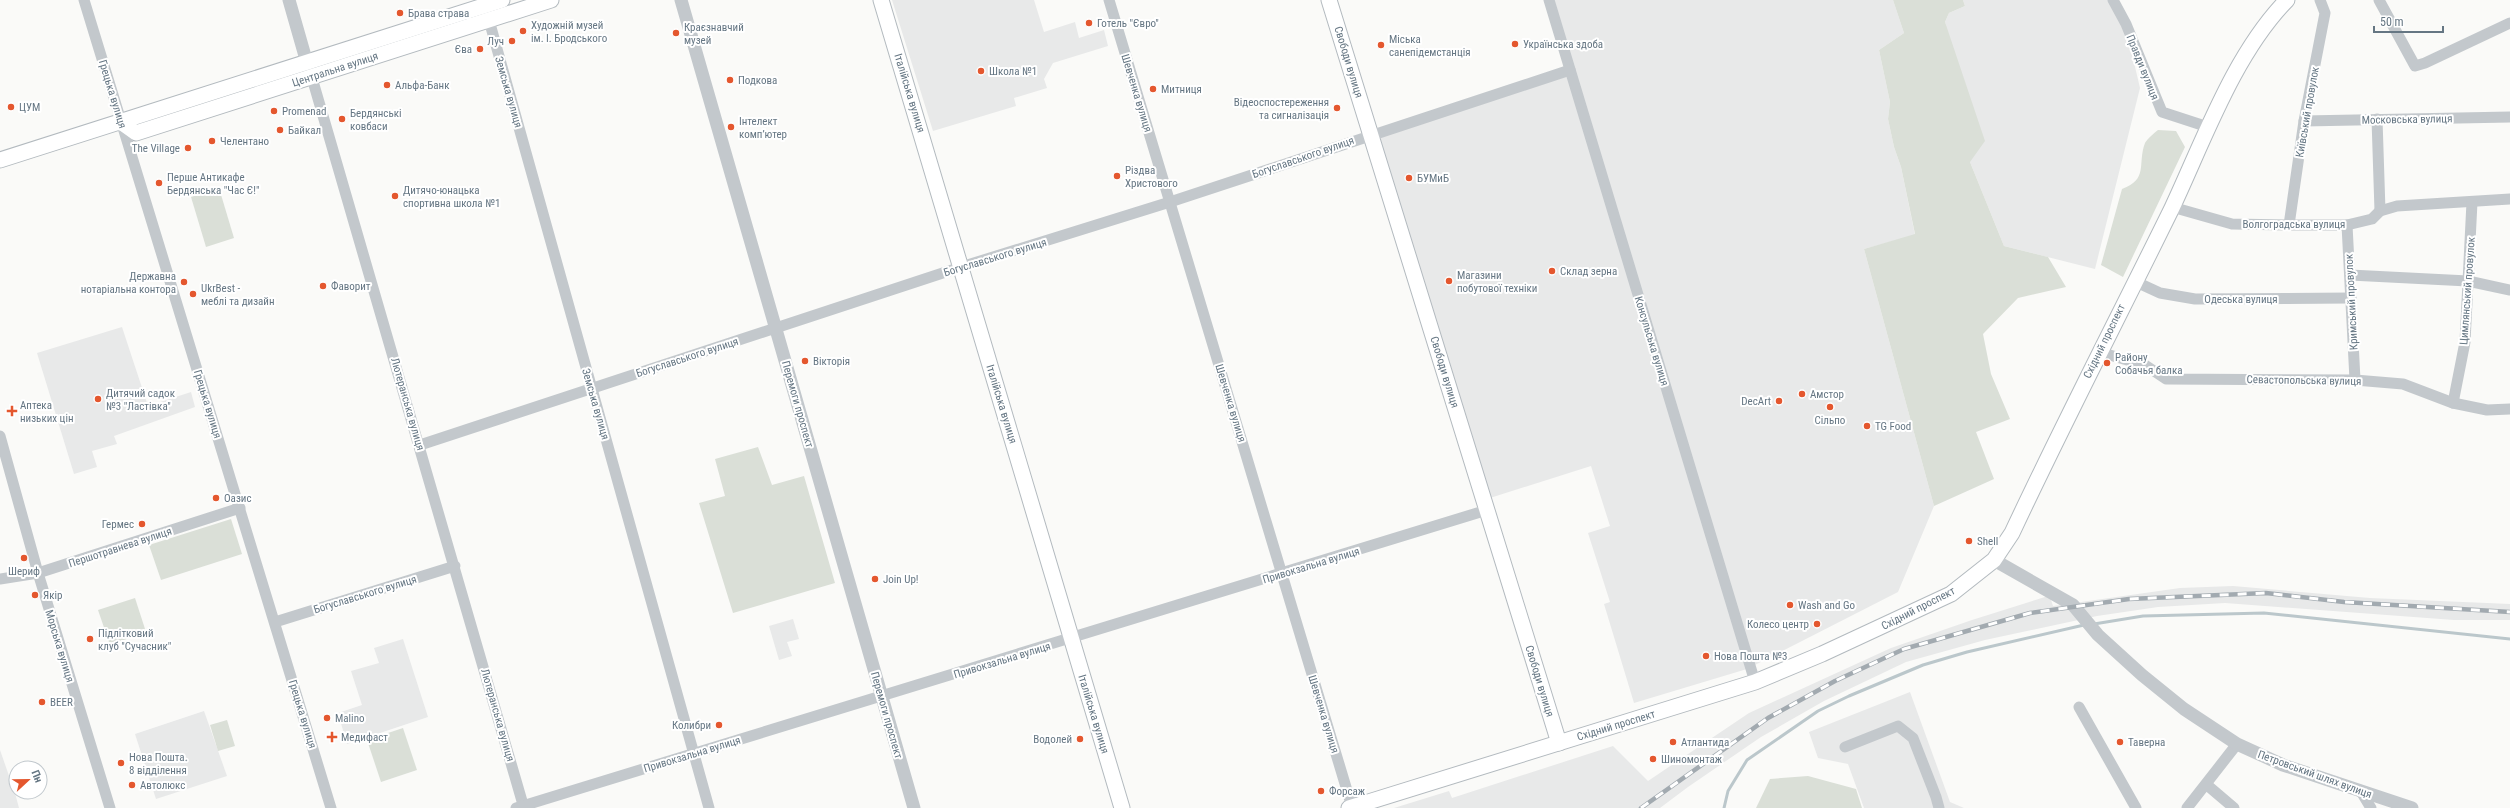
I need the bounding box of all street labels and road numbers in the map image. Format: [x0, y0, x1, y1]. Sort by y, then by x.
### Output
street label: Свободи вулиця [1331, 25, 1366, 99]
street label: Правди вулиця [2124, 33, 2162, 102]
street label: Центральна вулиця [291, 49, 380, 90]
street label: Італійська вулиця [891, 52, 928, 134]
street label: Шевченка вулиця [1118, 53, 1155, 134]
street label: Земська вулиця [492, 55, 525, 129]
street label: Грецька вулиця [96, 58, 129, 130]
street label: Київський провулок [2293, 65, 2322, 158]
street label: Московська вулиця [2362, 112, 2452, 127]
street label: Богуславського вулиця [1250, 134, 1356, 181]
street label: Волгоградська вулиця [2243, 218, 2345, 231]
street label: Богуславського вулиця [942, 236, 1048, 279]
street label: Цимлянський провулок [2457, 236, 2478, 346]
street label: Кримський провулок [2342, 253, 2361, 350]
street label: Одеська вулиця [2204, 293, 2278, 306]
street label: Консульська вулиця [1632, 295, 1671, 388]
street label: Східний проспект [2081, 302, 2128, 381]
street label: Богуславського вулиця [634, 335, 740, 380]
street label: Свободи вулиця [1427, 335, 1462, 409]
street label: Лютеранська вулиця [388, 356, 427, 452]
street label: Перемоги проспект [779, 359, 816, 449]
street label: Італійська вулиця [983, 363, 1020, 445]
street label: Шевченка вулиця [1212, 363, 1249, 444]
street label: Земська вулиця [579, 367, 612, 441]
street label: Грецька вулиця [191, 368, 224, 440]
street label: Севастопольська вулиця [2246, 373, 2361, 388]
street label: Першотравнева вулиця [67, 525, 173, 570]
street label: Привокзальна вулиця [1261, 545, 1361, 586]
street label: Богуславського вулиця [312, 573, 418, 616]
street label: Східний проспект [1879, 584, 1958, 633]
street label: Морська вулиця [42, 608, 77, 684]
street label: Привокзальна вулиця [952, 640, 1052, 681]
street label: Свободи вулиця [1522, 644, 1557, 718]
street label: Лютеранська вулиця [478, 667, 517, 763]
street label: Перемоги проспект [868, 670, 905, 760]
street label: Італійська вулиця [1075, 673, 1112, 755]
street label: Шевченка вулиця [1305, 674, 1342, 755]
street label: Грецька вулиця [286, 678, 319, 750]
street label: Східний проспект [1575, 707, 1657, 744]
street label: Привокзальна вулиця [642, 734, 742, 775]
street label: Петровський шлях вулиця [2256, 748, 2374, 801]

